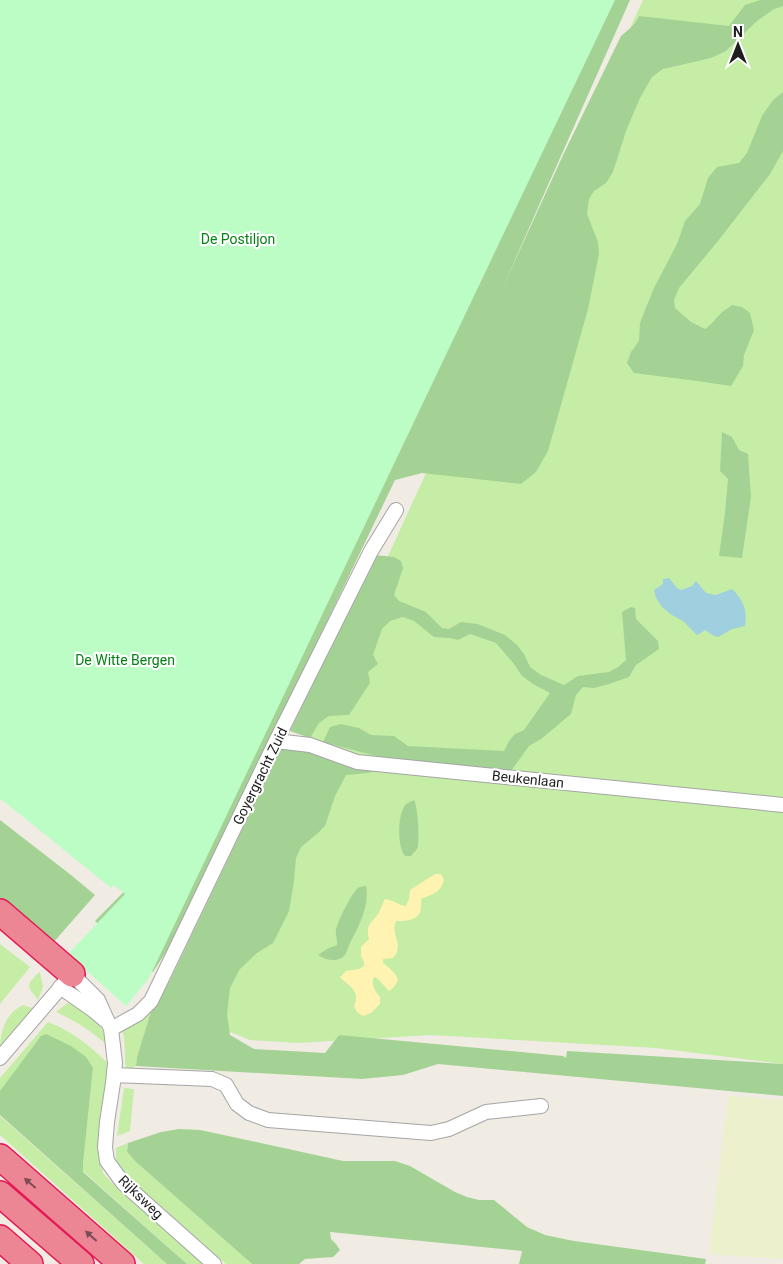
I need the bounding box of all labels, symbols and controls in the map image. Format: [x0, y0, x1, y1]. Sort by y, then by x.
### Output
north arrow [713, 20, 763, 70]
text: N [733, 24, 743, 40]
park label: De Postiljon [201, 231, 275, 247]
park label: De Witte Bergen [75, 652, 175, 668]
street label: Goyergracht Zuid [230, 725, 290, 827]
street label: Beukenlaan [491, 767, 565, 791]
street label: Rijksweg [115, 1172, 167, 1222]
one-way arrow [24, 1178, 36, 1189]
one-way arrow [86, 1230, 98, 1242]

